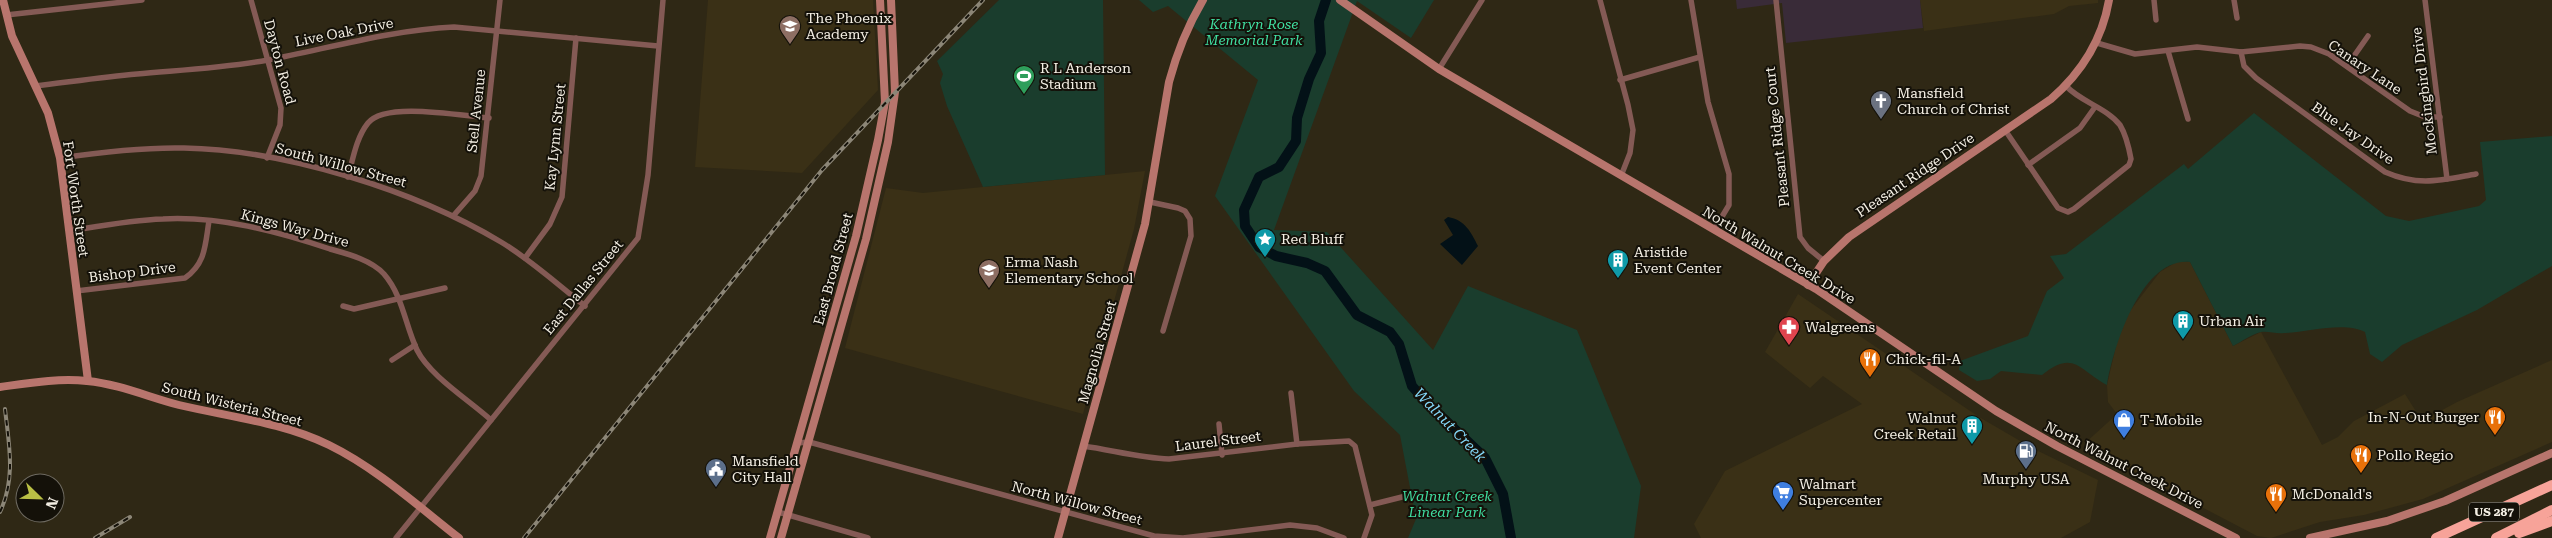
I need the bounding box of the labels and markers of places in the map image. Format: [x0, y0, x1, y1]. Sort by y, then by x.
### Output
place label: The Phoenix Academy [806, 10, 891, 42]
school or university icon: The Phoenix Academy [778, 14, 802, 45]
place label: R L Anderson Stadium [1040, 60, 1131, 92]
sports icon: R L Anderson Stadium [1012, 64, 1036, 95]
place label: Mansfield Church of Christ [1897, 85, 2009, 117]
church icon: Mansfield Church of Christ [1869, 89, 1893, 120]
place icon: Red Bluff [1253, 227, 1277, 258]
place label: Red Bluff [1281, 231, 1344, 247]
place label: Aristide Event Center [1634, 244, 1722, 276]
building icon: Aristide Event Center [1606, 248, 1630, 279]
place label: Erma Nash Elementary School [1005, 254, 1134, 286]
school or university icon: Erma Nash Elementary School [977, 258, 1001, 289]
building icon: Urban Air [2171, 309, 2195, 340]
place label: Urban Air [2199, 313, 2265, 329]
pharmacy icon: Walgreens [1777, 315, 1801, 346]
place label: Walgreens [1805, 319, 1876, 335]
restaurant icon: Chick-fil-A [1858, 347, 1882, 378]
place label: Chick-fil-A [1886, 351, 1961, 367]
restaurant icon: In-N-Out Burger [2483, 405, 2507, 436]
shop icon: T-Mobile [2112, 408, 2136, 439]
place label: In-N-Out Burger [2368, 409, 2479, 425]
place label: Walnut Creek Retail [1874, 410, 1957, 442]
place label: T-Mobile [2140, 412, 2203, 428]
building icon: Walnut Creek Retail [1960, 414, 1984, 445]
fuel station icon: Murphy USA [2014, 439, 2038, 470]
restaurant icon: Pollo Regio [2349, 443, 2373, 474]
place label: Pollo Regio [2377, 447, 2453, 463]
place label: Mansfield City Hall [732, 453, 799, 485]
public building icon: Mansfield City Hall [704, 457, 728, 488]
place label: Murphy USA [1982, 471, 2070, 487]
place label: Walmart Supercenter [1799, 476, 1882, 508]
supermarket icon: Walmart Supercenter [1771, 480, 1795, 511]
restaurant icon: McDonald's [2264, 482, 2288, 513]
place label: McDonald's [2292, 486, 2372, 502]

